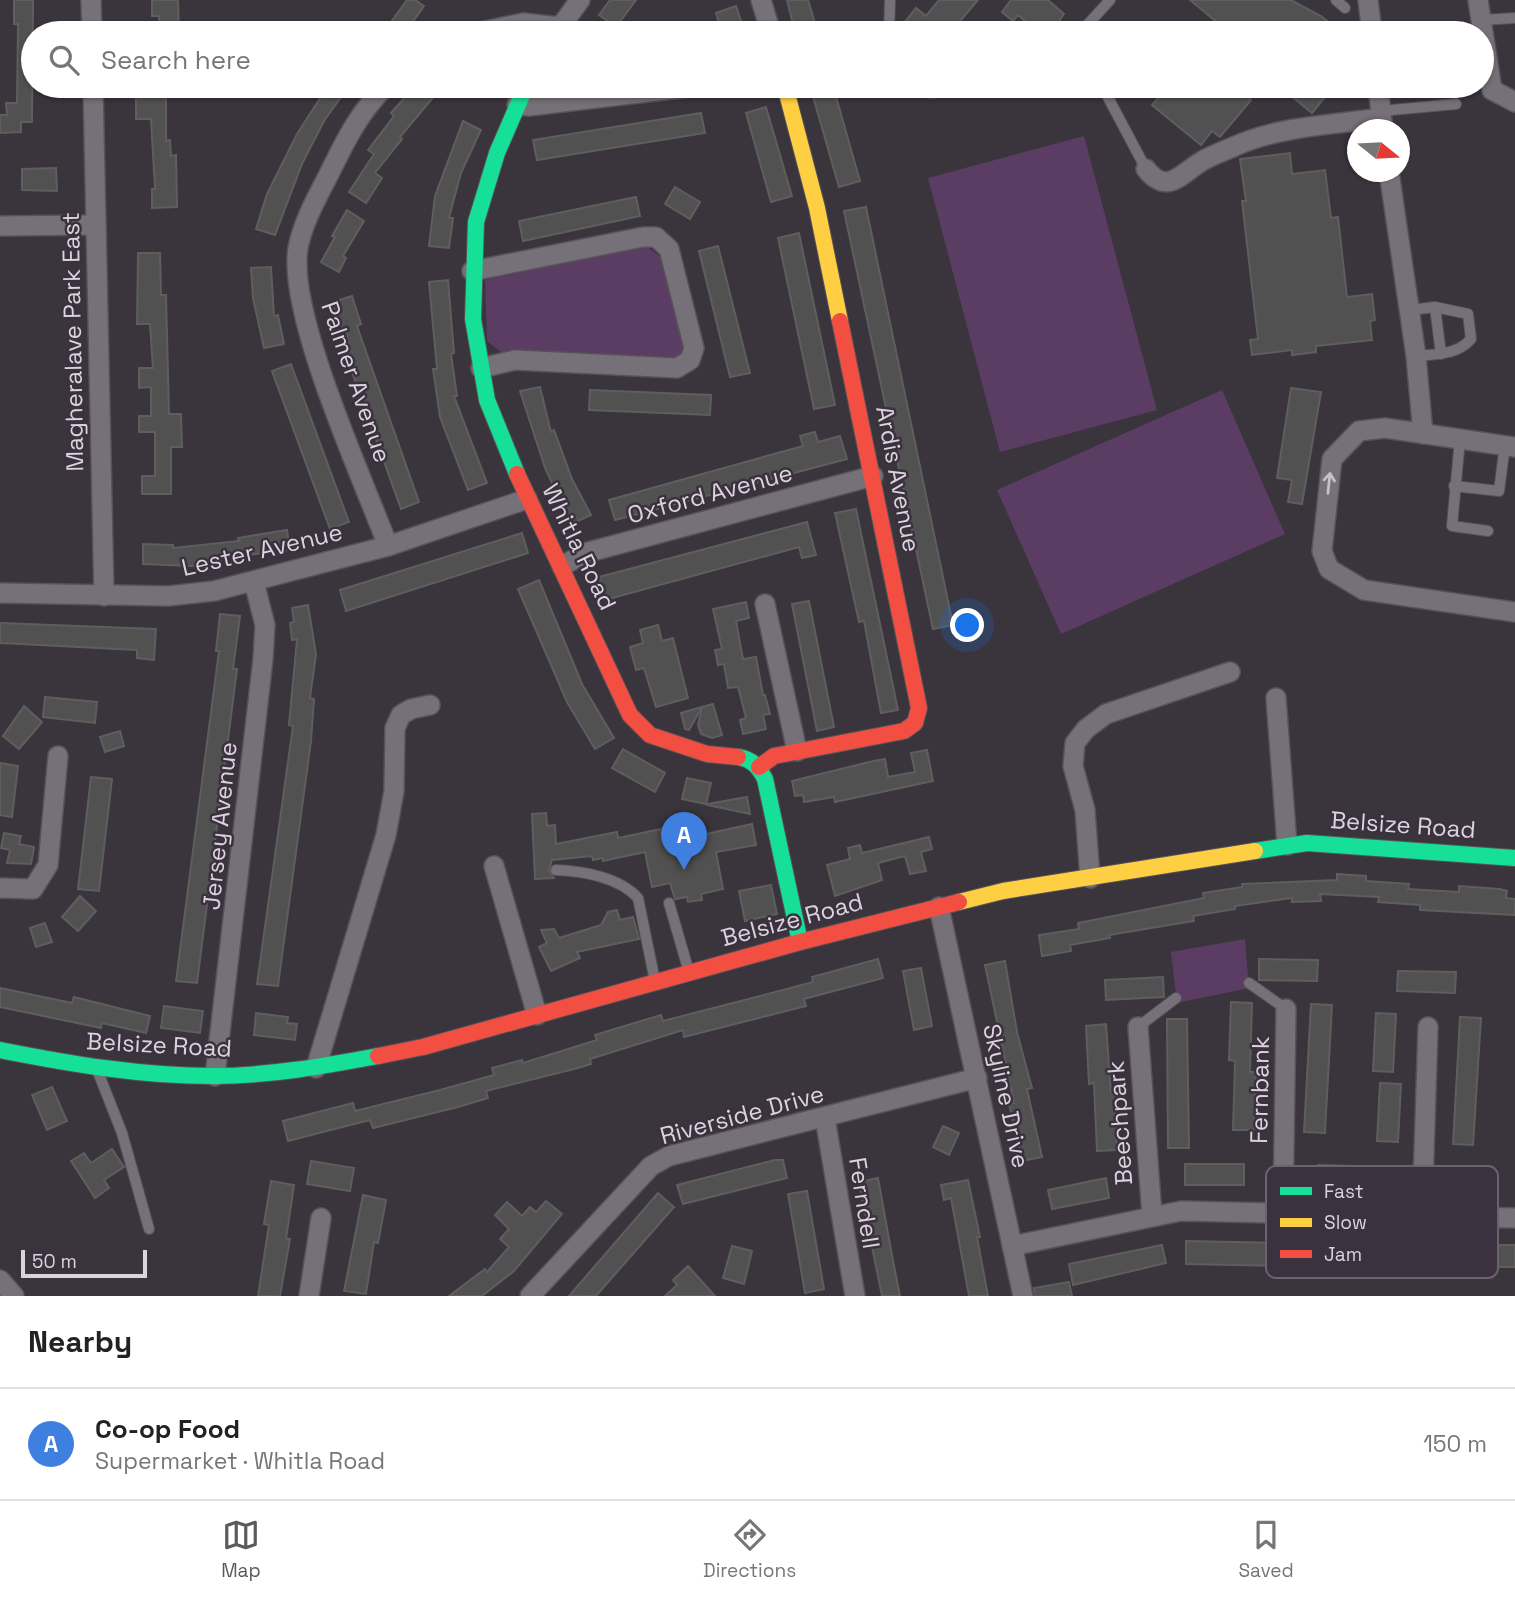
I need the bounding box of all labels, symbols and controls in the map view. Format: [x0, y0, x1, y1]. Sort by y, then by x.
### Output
search box [21, 21, 1494, 98]
icon: search [45, 41, 83, 79]
text: Search here [101, 43, 251, 77]
north arrow [1347, 119, 1410, 182]
street label: Magheralave Park East [55, 212, 90, 472]
street label: Palmer Avenue [314, 297, 399, 466]
street label: Ardis Avenue [869, 403, 928, 555]
street label: Oxford Avenue [624, 457, 796, 530]
one-way arrow [1323, 473, 1336, 495]
street label: Whitla Road [535, 478, 623, 615]
street label: Lester Avenue [178, 516, 345, 583]
your location [950, 608, 984, 642]
street label: Jersey Avenue [195, 740, 244, 912]
street label: Belsize Road [1329, 804, 1477, 845]
pin: A [661, 812, 707, 870]
street label: Belsize Road [717, 886, 866, 953]
street label: Skyline Drive [976, 1021, 1037, 1171]
street label: Belsize Road [85, 1025, 233, 1064]
street label: Fernbank [1243, 1036, 1276, 1144]
street label: Beechpark [1100, 1060, 1139, 1186]
street label: Riverside Drive [657, 1078, 827, 1151]
street label: Ferndell [842, 1155, 887, 1251]
legend [1266, 1166, 1498, 1278]
text: Fast [1324, 1179, 1364, 1204]
text: Slow [1324, 1210, 1367, 1235]
text: Jam [1324, 1242, 1362, 1267]
scale bar [21, 1247, 147, 1279]
text: 50 m [32, 1249, 77, 1274]
text: Nearby [28, 1322, 132, 1361]
text: Co-op Food [95, 1412, 240, 1446]
text: A [44, 1429, 58, 1459]
text: 150 m [1423, 1429, 1487, 1459]
text: Supermarket · Whitla Road [95, 1446, 385, 1476]
tab: Map [221, 1516, 261, 1583]
tab: Directions [703, 1516, 796, 1583]
tab: Saved [1238, 1516, 1294, 1583]

